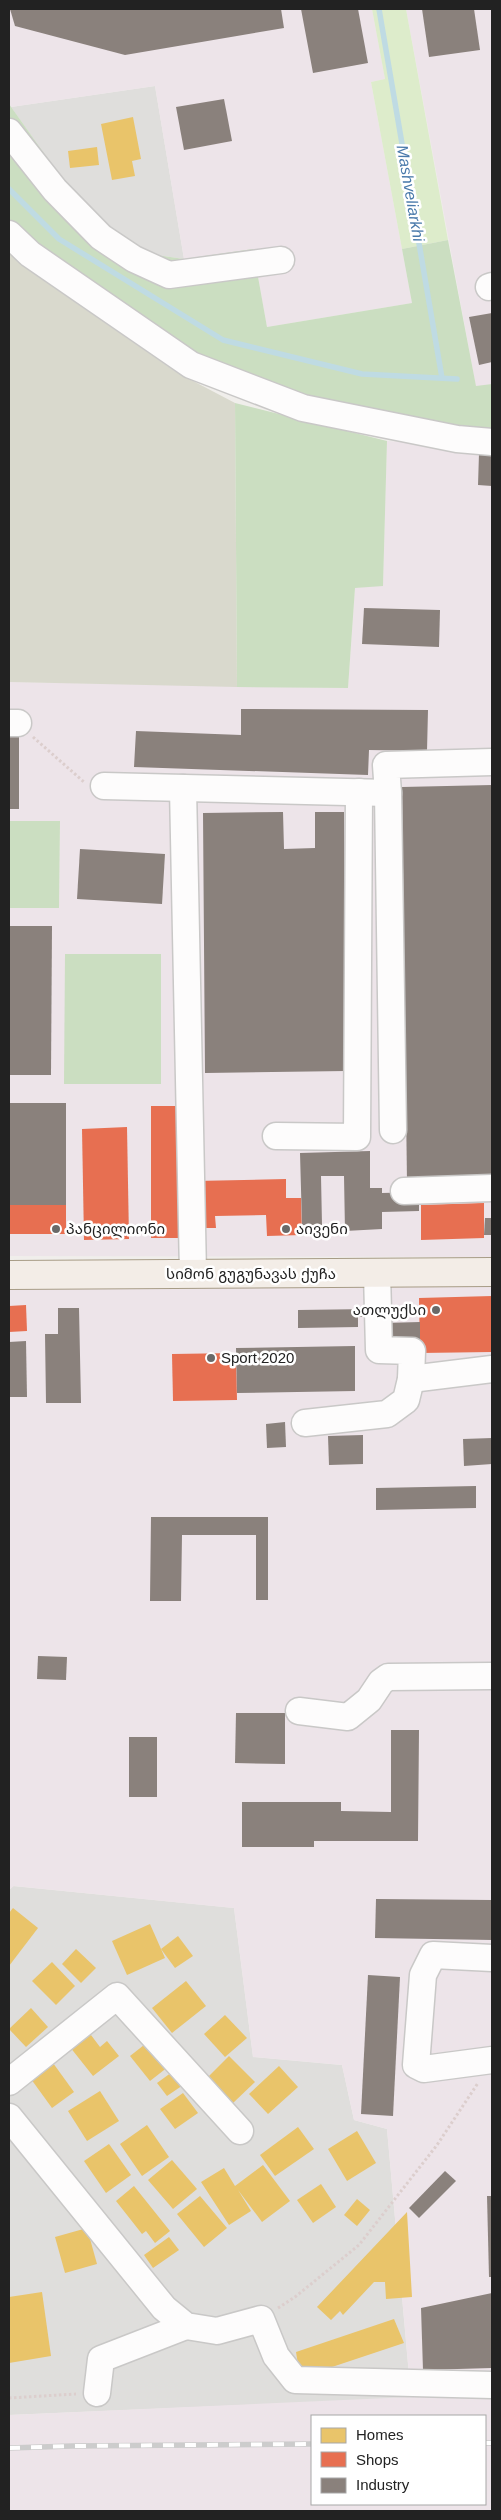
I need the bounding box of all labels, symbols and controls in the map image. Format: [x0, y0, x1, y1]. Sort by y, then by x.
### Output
water label: Mashveliarkhi [394, 143, 427, 243]
place label: პანცილიონი [66, 1220, 165, 1238]
place label: აივენი [296, 1220, 348, 1238]
marker: პანცილიონი [50, 1223, 62, 1235]
marker: აივენი [280, 1223, 292, 1235]
street label: სიმონ გუგუნავას ქუჩა [166, 1265, 336, 1283]
place label: ათლუქსი [353, 1301, 426, 1319]
marker: ათლუქსი [430, 1304, 442, 1316]
place label: Sport 2020 [221, 1349, 294, 1366]
marker: Sport 2020 [205, 1352, 217, 1364]
legend [311, 2415, 486, 2505]
text: Homes [356, 2426, 404, 2443]
text: Shops [356, 2451, 399, 2468]
text: Industry [356, 2476, 410, 2493]

